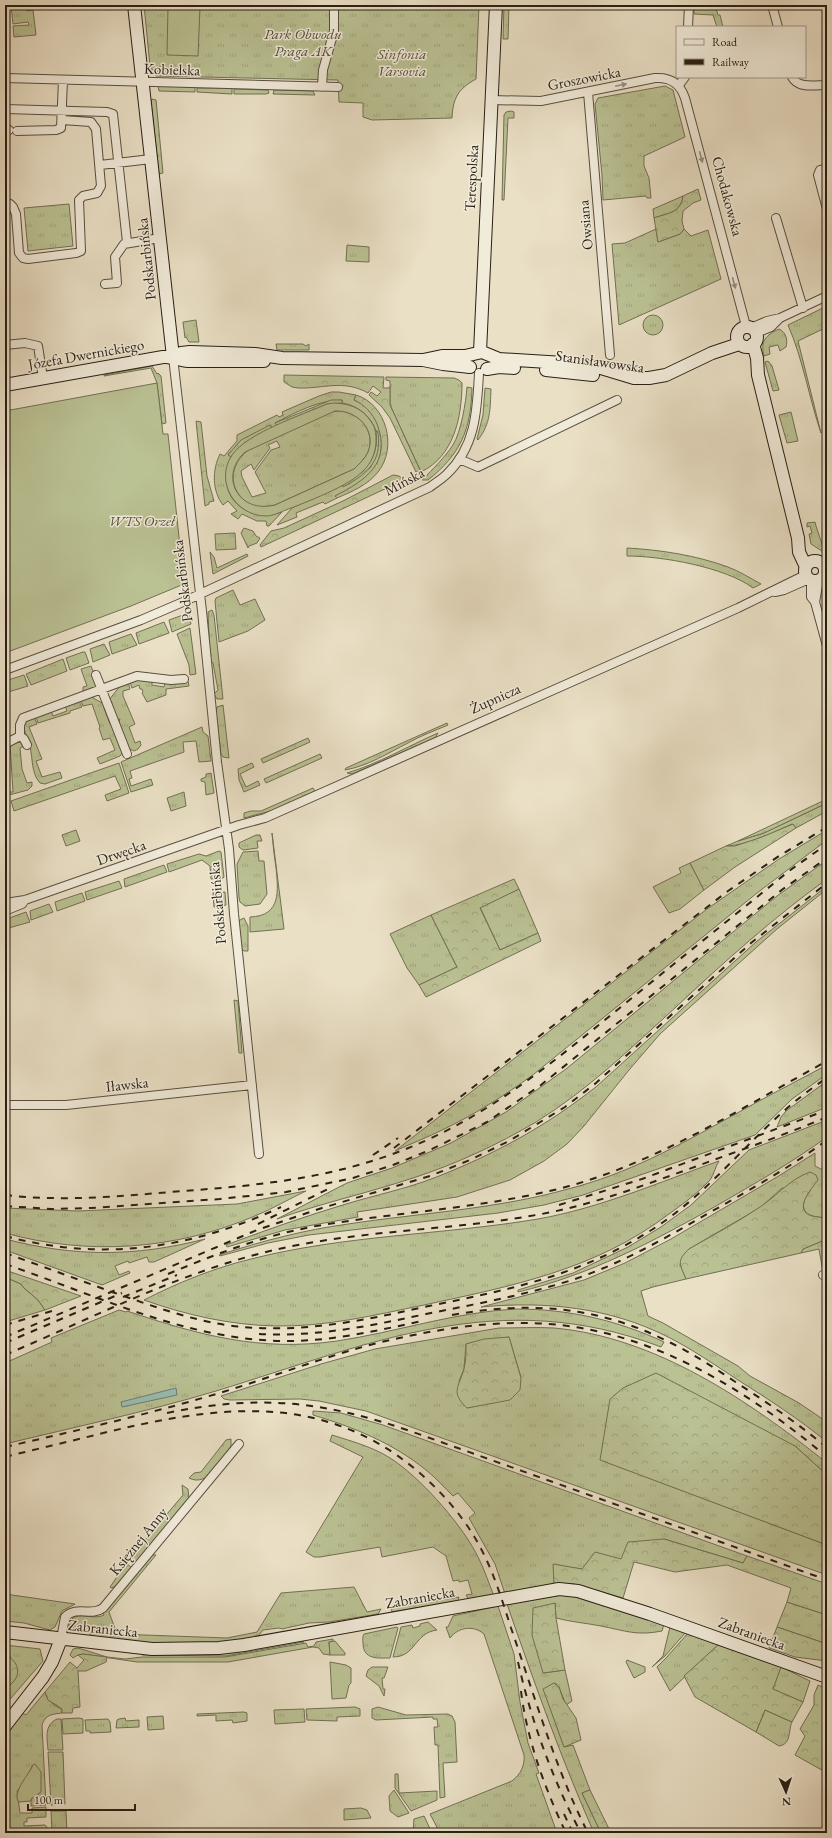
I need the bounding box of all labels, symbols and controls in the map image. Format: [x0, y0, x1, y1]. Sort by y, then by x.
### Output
park label: Park Obwodu Praga AK [264, 24, 342, 60]
legend [676, 26, 806, 78]
text: Road [712, 34, 738, 50]
park label: Sinfonia Varsovia [376, 44, 427, 80]
text: Railway [712, 54, 750, 70]
street label: Kobielska [144, 59, 201, 79]
street label: Groszowicka [546, 62, 622, 94]
one-way arrow [615, 81, 627, 87]
street label: Terespolska [460, 144, 482, 212]
one-way arrow [698, 151, 704, 163]
street label: Chodakowska [708, 154, 748, 238]
street label: Owsiana [573, 199, 597, 251]
street label: Podskarbińska [132, 217, 160, 301]
one-way arrow [732, 277, 738, 289]
street label: Józefa Dwernickiego [25, 334, 145, 374]
street label: Stanisławowska [554, 345, 646, 377]
street label: Mińska [381, 463, 427, 499]
park label: WTS Orzeł [109, 511, 176, 530]
street label: Podskarbińska [168, 539, 196, 623]
street label: Żupnicza [467, 678, 523, 718]
street label: Drwęcka [94, 835, 148, 869]
street label: Podskarbińska [204, 861, 230, 945]
street label: Iławska [105, 1072, 149, 1096]
street label: Księżnej Anny [105, 1503, 172, 1579]
street label: Zabraniecka [384, 1582, 456, 1612]
street label: Zabraniecka [716, 1612, 788, 1654]
street label: Zabraniecka [67, 1615, 139, 1641]
north arrow [766, 1772, 806, 1812]
scale bar [28, 1786, 135, 1812]
text: 100 m [34, 1792, 64, 1808]
text: N [782, 1795, 791, 1809]

